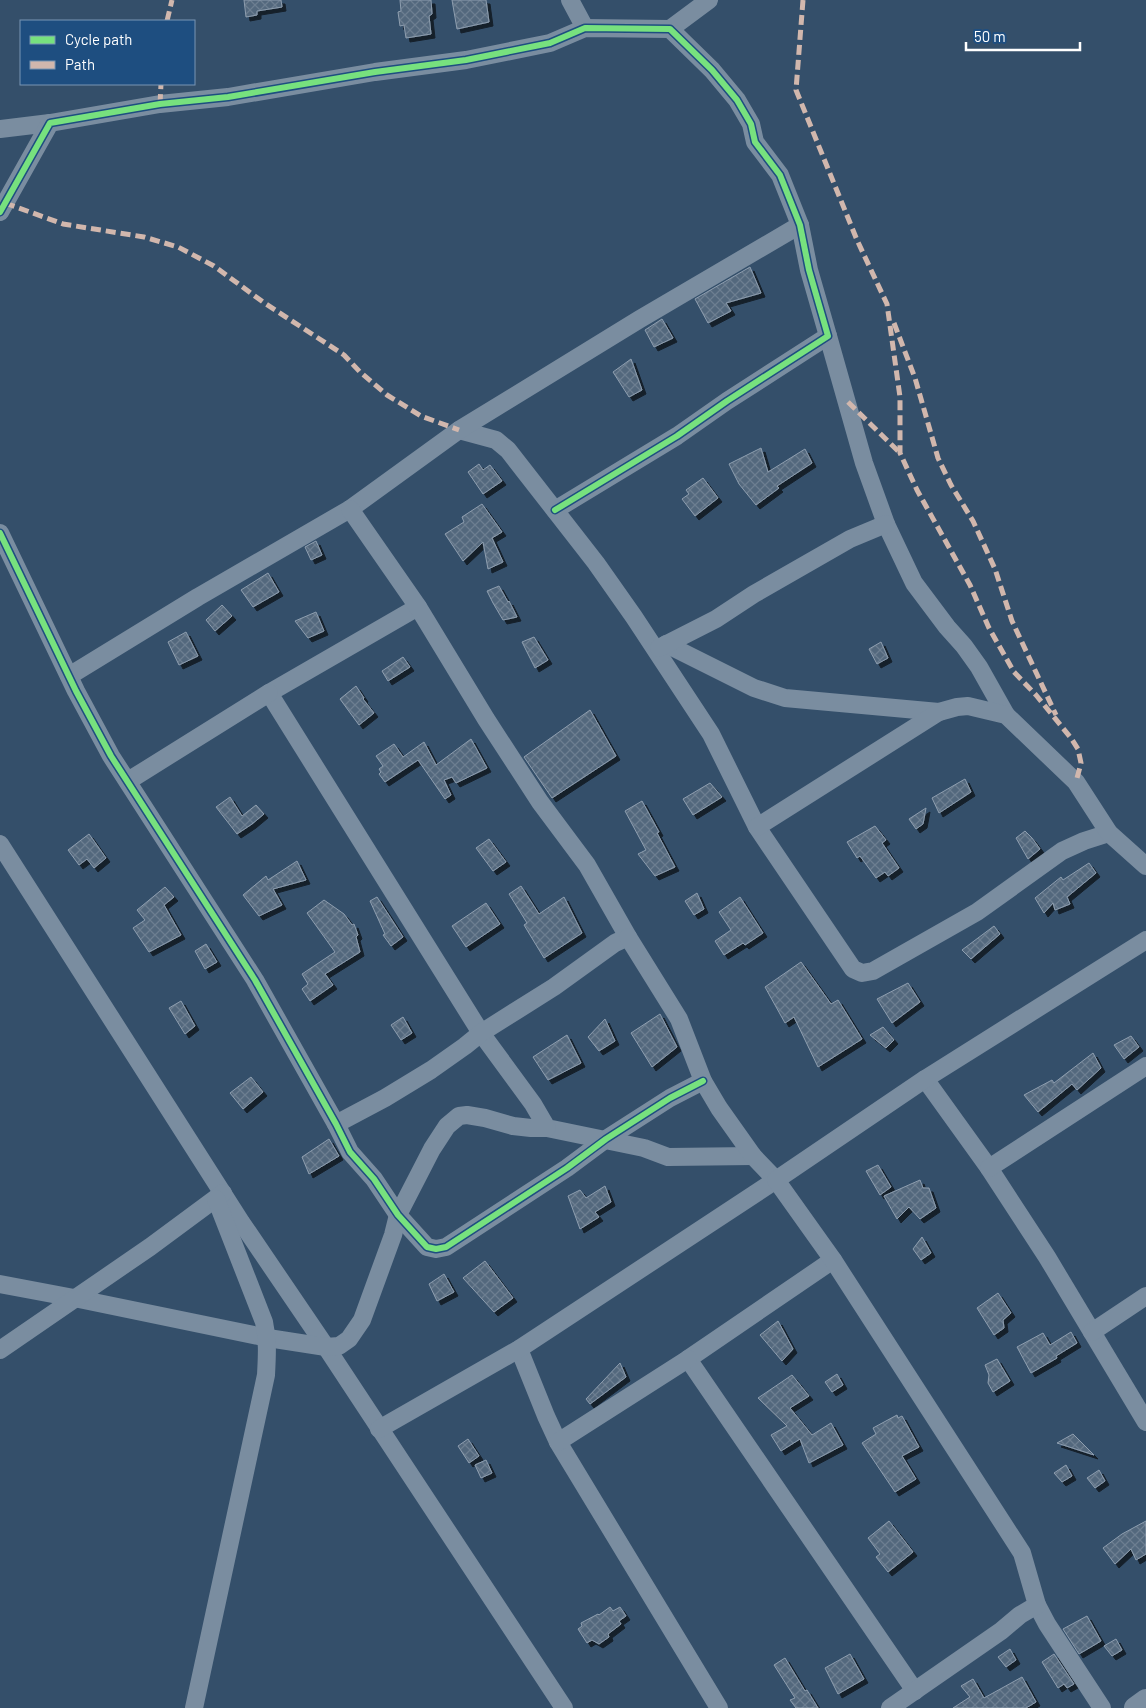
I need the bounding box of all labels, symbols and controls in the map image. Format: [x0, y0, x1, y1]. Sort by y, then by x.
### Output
legend [20, 20, 195, 85]
scale bar [966, 20, 1080, 52]
text: 50 m [974, 27, 1006, 45]
text: Cycle path [65, 30, 132, 48]
text: Path [65, 55, 95, 73]

